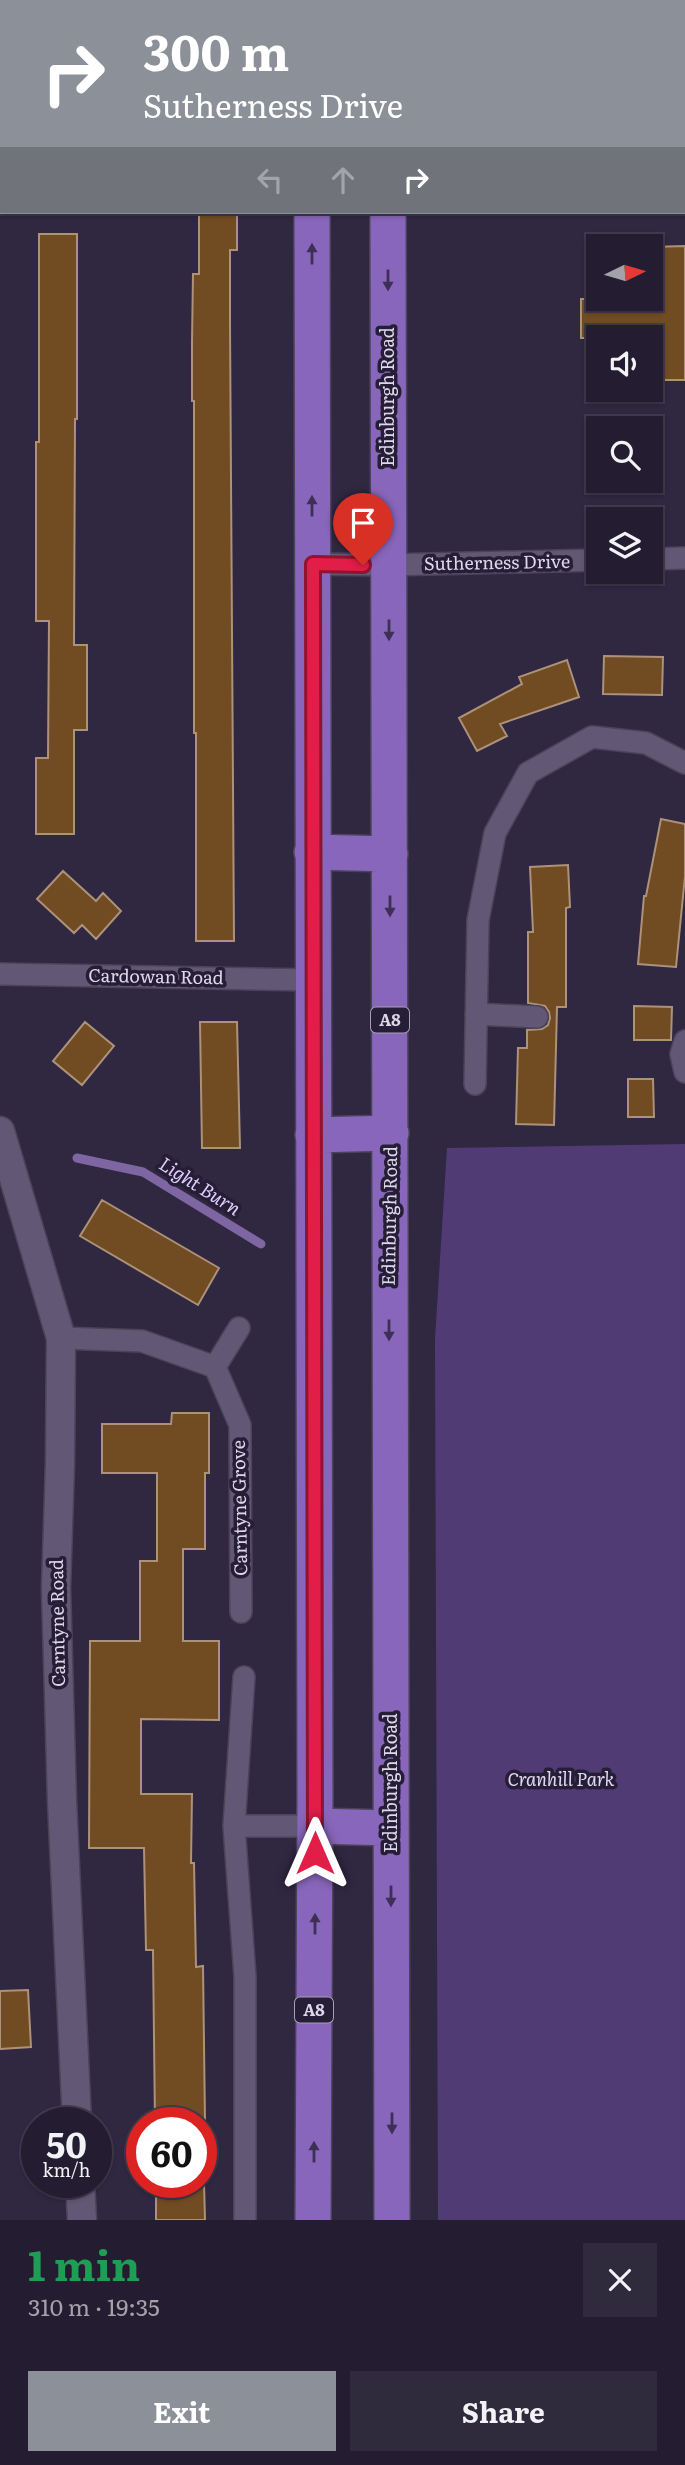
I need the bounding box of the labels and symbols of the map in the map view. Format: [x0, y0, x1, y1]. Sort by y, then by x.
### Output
north arrow [586, 234, 663, 312]
one-way arrow [306, 243, 318, 265]
one-way arrow [382, 269, 394, 291]
street label: Edinburgh Road [373, 327, 400, 467]
pin [333, 493, 393, 565]
one-way arrow [306, 495, 318, 517]
street label: Sutherness Drive [424, 547, 570, 576]
one-way arrow [383, 619, 395, 641]
one-way arrow [384, 896, 396, 918]
street label: Cardowan Road [88, 961, 224, 990]
road number: A8 [371, 1008, 409, 1032]
street label: Edinburgh Road [374, 1146, 403, 1286]
water label: Light Burn [154, 1149, 247, 1222]
one-way arrow [383, 1319, 395, 1341]
street label: Carntyne Grove [224, 1440, 253, 1576]
street label: Carntyne Road [42, 1559, 71, 1687]
street label: Edinburgh Road [376, 1713, 403, 1853]
park label: Cranhill Park [508, 1765, 615, 1792]
position arrow [278, 1816, 352, 1890]
one-way arrow [385, 1885, 397, 1907]
one-way arrow [309, 1913, 321, 1935]
road number: A8 [295, 1998, 333, 2022]
speed limit sign: 60 [126, 2107, 217, 2198]
one-way arrow [386, 2113, 398, 2135]
one-way arrow [308, 2141, 320, 2163]

